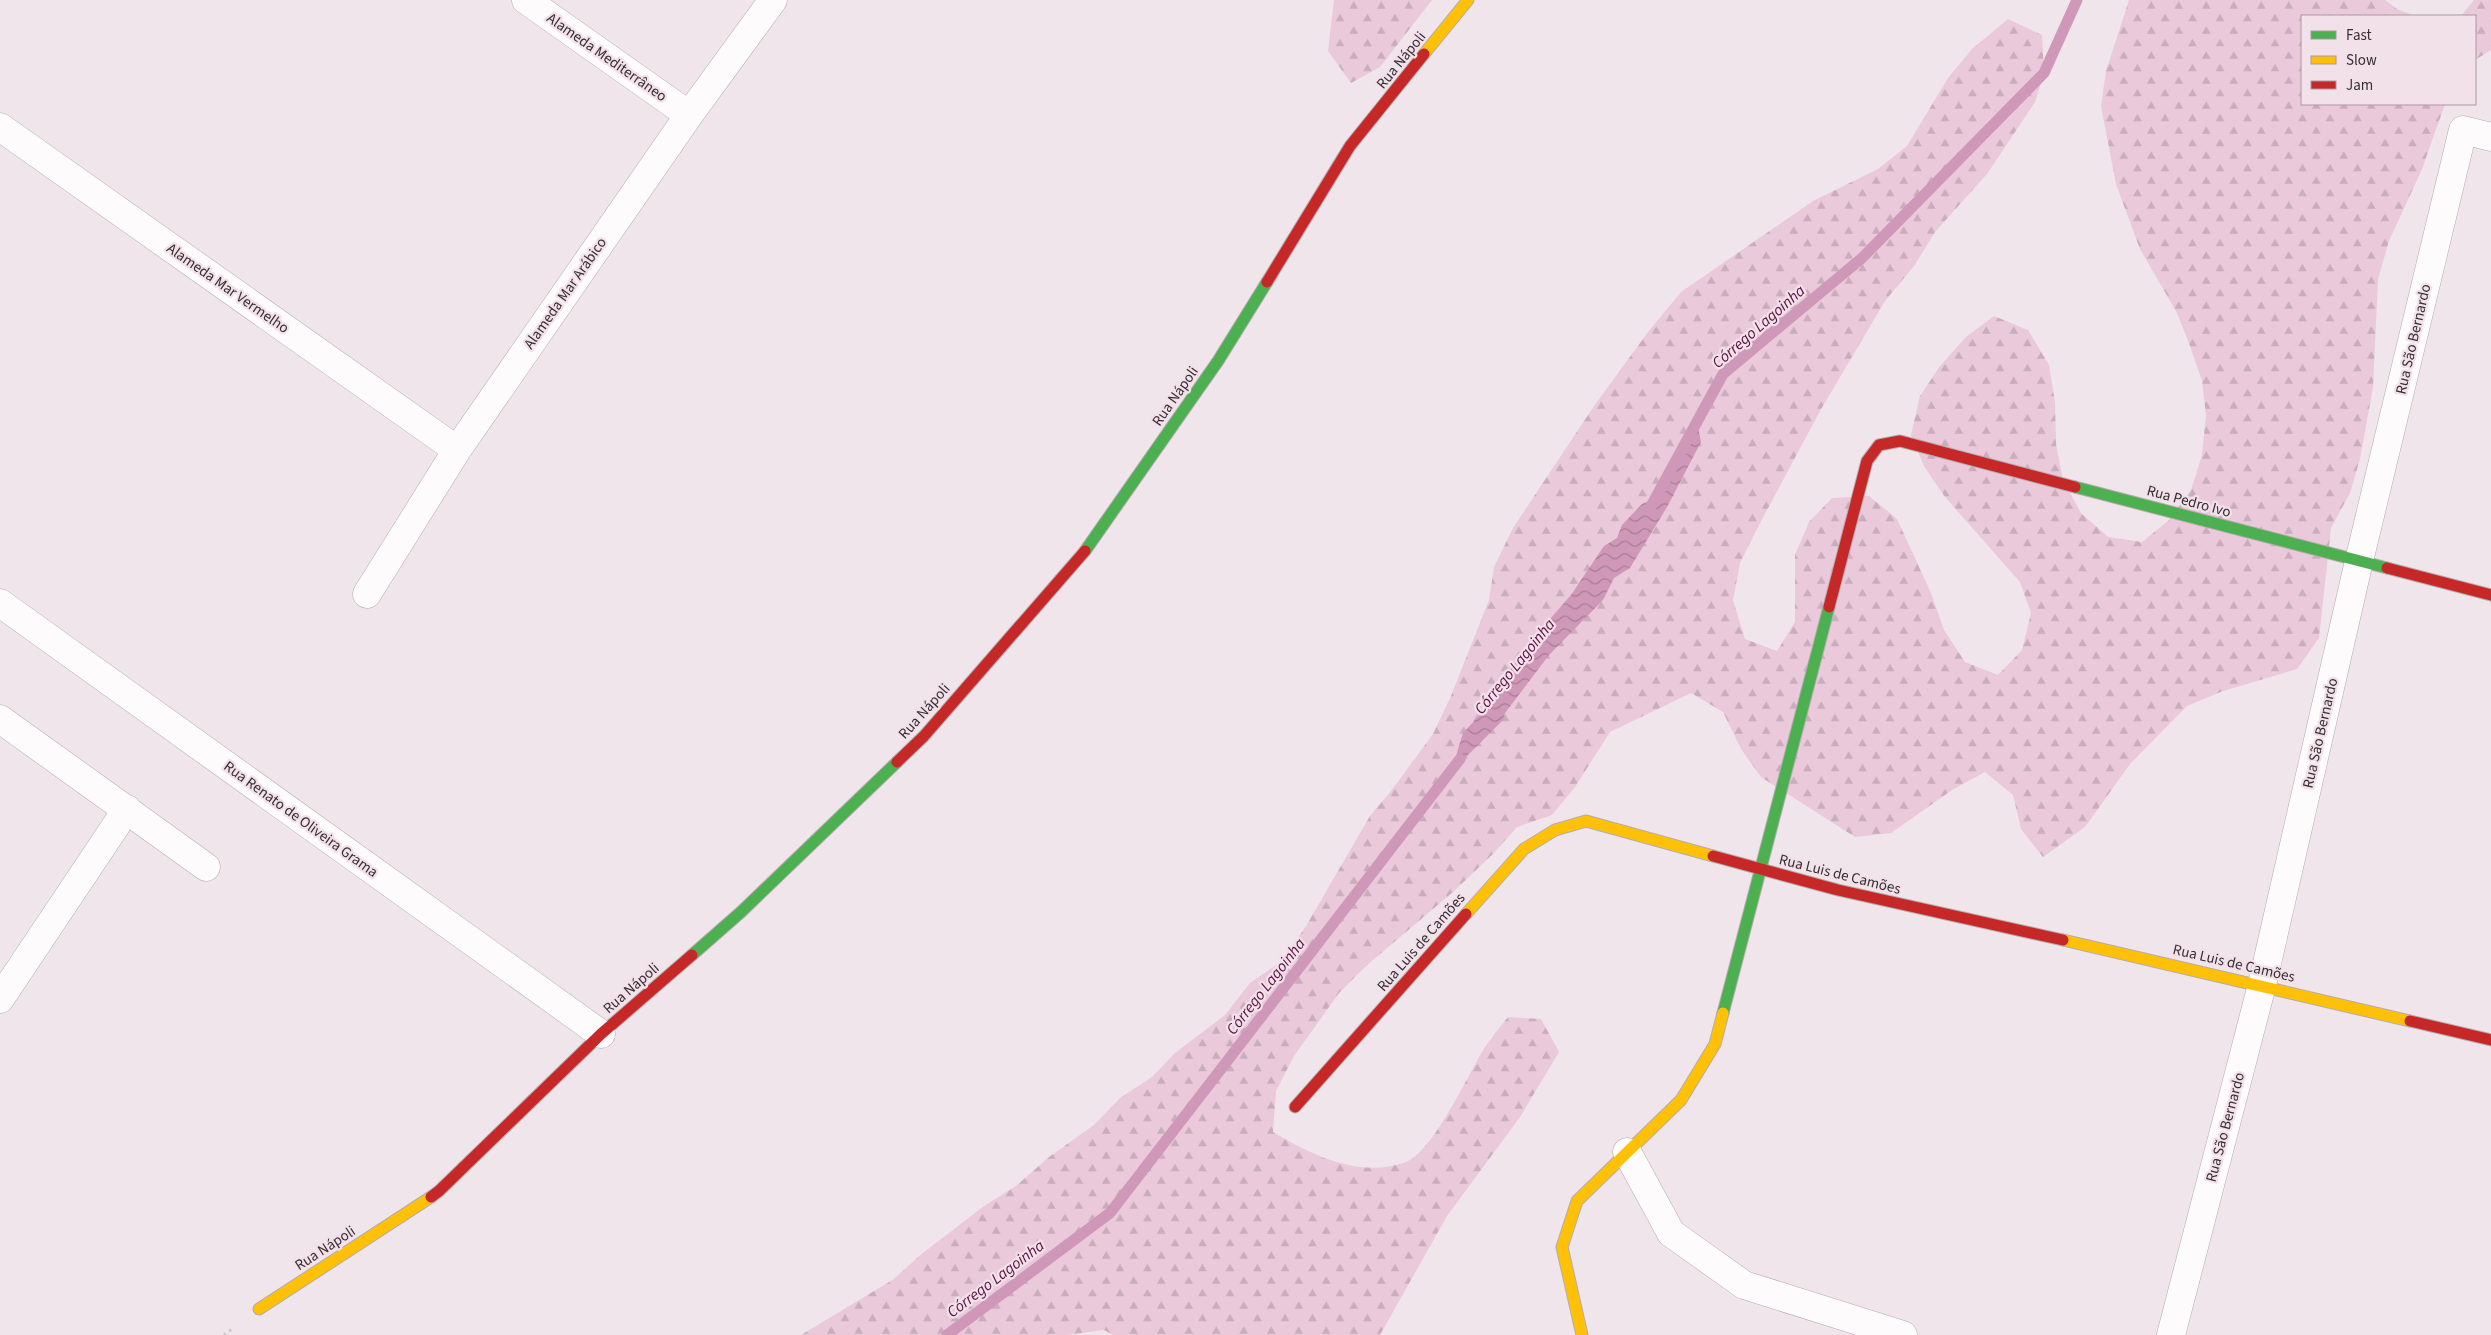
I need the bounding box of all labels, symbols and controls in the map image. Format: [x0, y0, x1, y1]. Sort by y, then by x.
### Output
street label: Alameda Mediterrâneo [542, 8, 671, 107]
legend [2301, 15, 2476, 105]
text: Fast [2346, 25, 2372, 46]
street label: Rua Nápoli [1372, 27, 1431, 94]
text: Slow [2346, 50, 2377, 71]
text: Jam [2346, 75, 2373, 96]
street label: Alameda Mar Arábico [519, 233, 612, 353]
street label: Alameda Mar Vermelho [162, 238, 293, 339]
water label: Córrego Lagoinha [1707, 280, 1810, 373]
street label: Rua São Bernardo [2391, 282, 2436, 396]
street label: Rua Nápoli [1147, 362, 1204, 430]
street label: Rua Pedro Ivo [2144, 480, 2233, 523]
water label: Córrego Lagoinha [1469, 614, 1560, 719]
street label: Rua São Bernardo [2298, 676, 2343, 790]
street label: Rua Nápoli [894, 679, 955, 744]
street label: Rua Renato de Oliveira Grama [219, 756, 382, 883]
street label: Rua Luis de Camões [1777, 849, 1903, 900]
street label: Rua Luis de Camões [1373, 888, 1470, 996]
water label: Córrego Lagoinha [1221, 933, 1311, 1039]
street label: Rua Luis de Camões [2171, 939, 2297, 988]
street label: Rua Nápoli [599, 958, 664, 1019]
street label: Rua São Bernardo [2201, 1070, 2250, 1184]
street label: Rua Nápoli [291, 1221, 360, 1276]
water label: Córrego Lagoinha [942, 1235, 1049, 1323]

